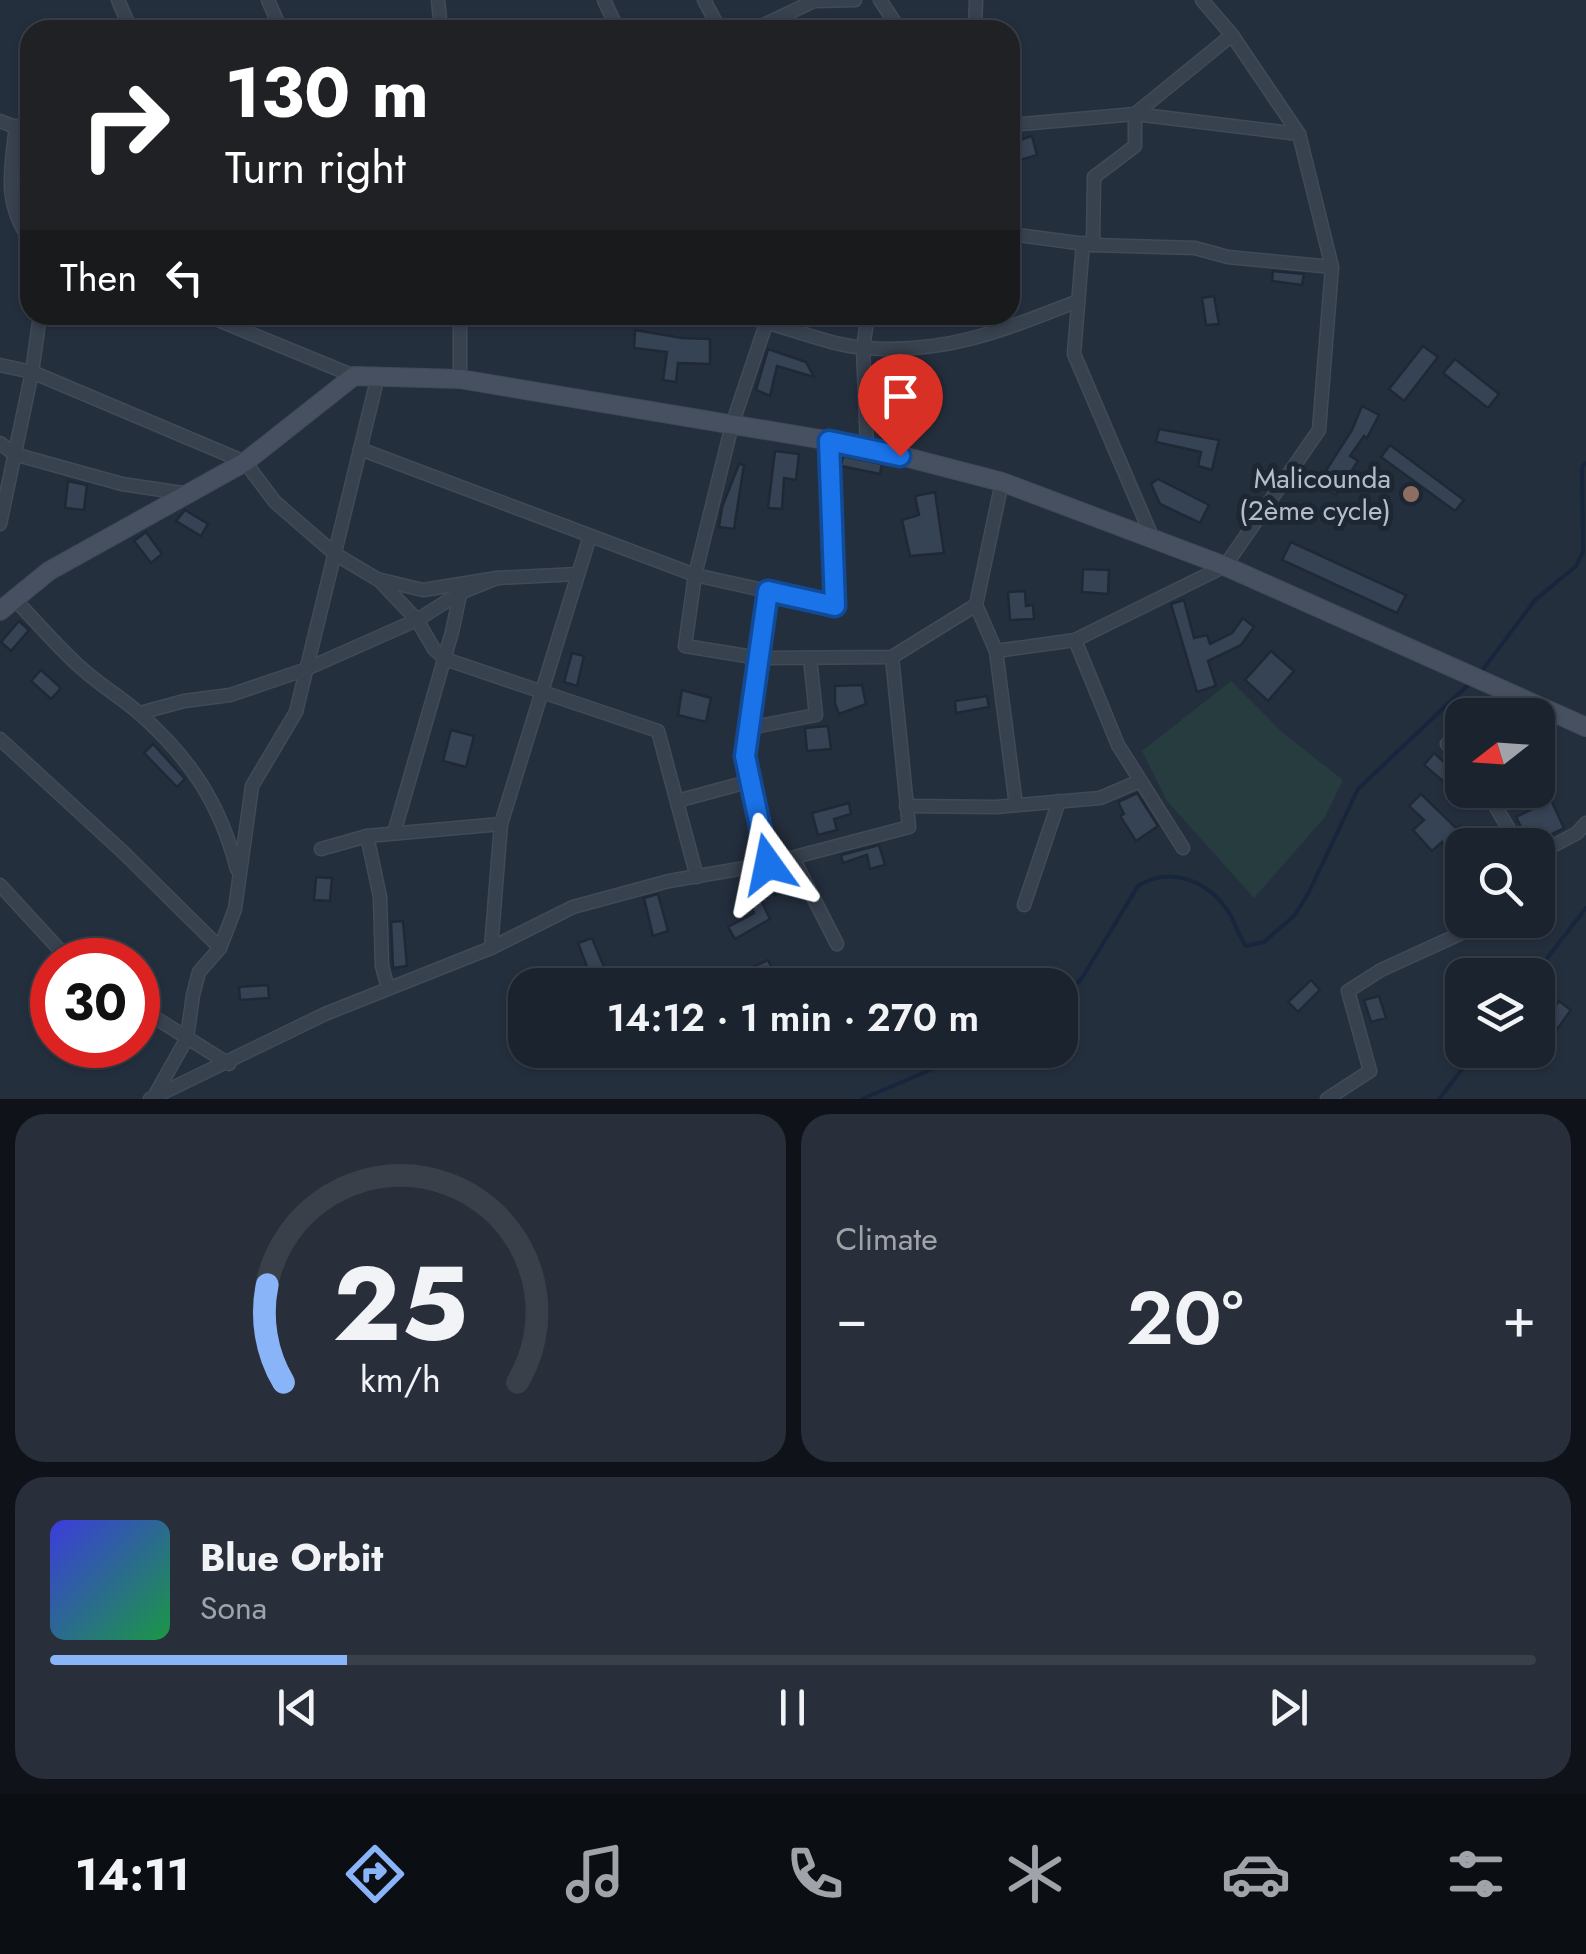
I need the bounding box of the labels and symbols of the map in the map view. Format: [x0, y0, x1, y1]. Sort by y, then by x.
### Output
pin [858, 354, 943, 457]
place label: Malicounda (2ème cycle) [1239, 458, 1391, 531]
marker: Malicounda (2ème cycle) [1400, 483, 1422, 505]
north arrow [1445, 698, 1555, 808]
position arrow [716, 812, 820, 916]
speed limit sign: 30 [30, 938, 160, 1068]

